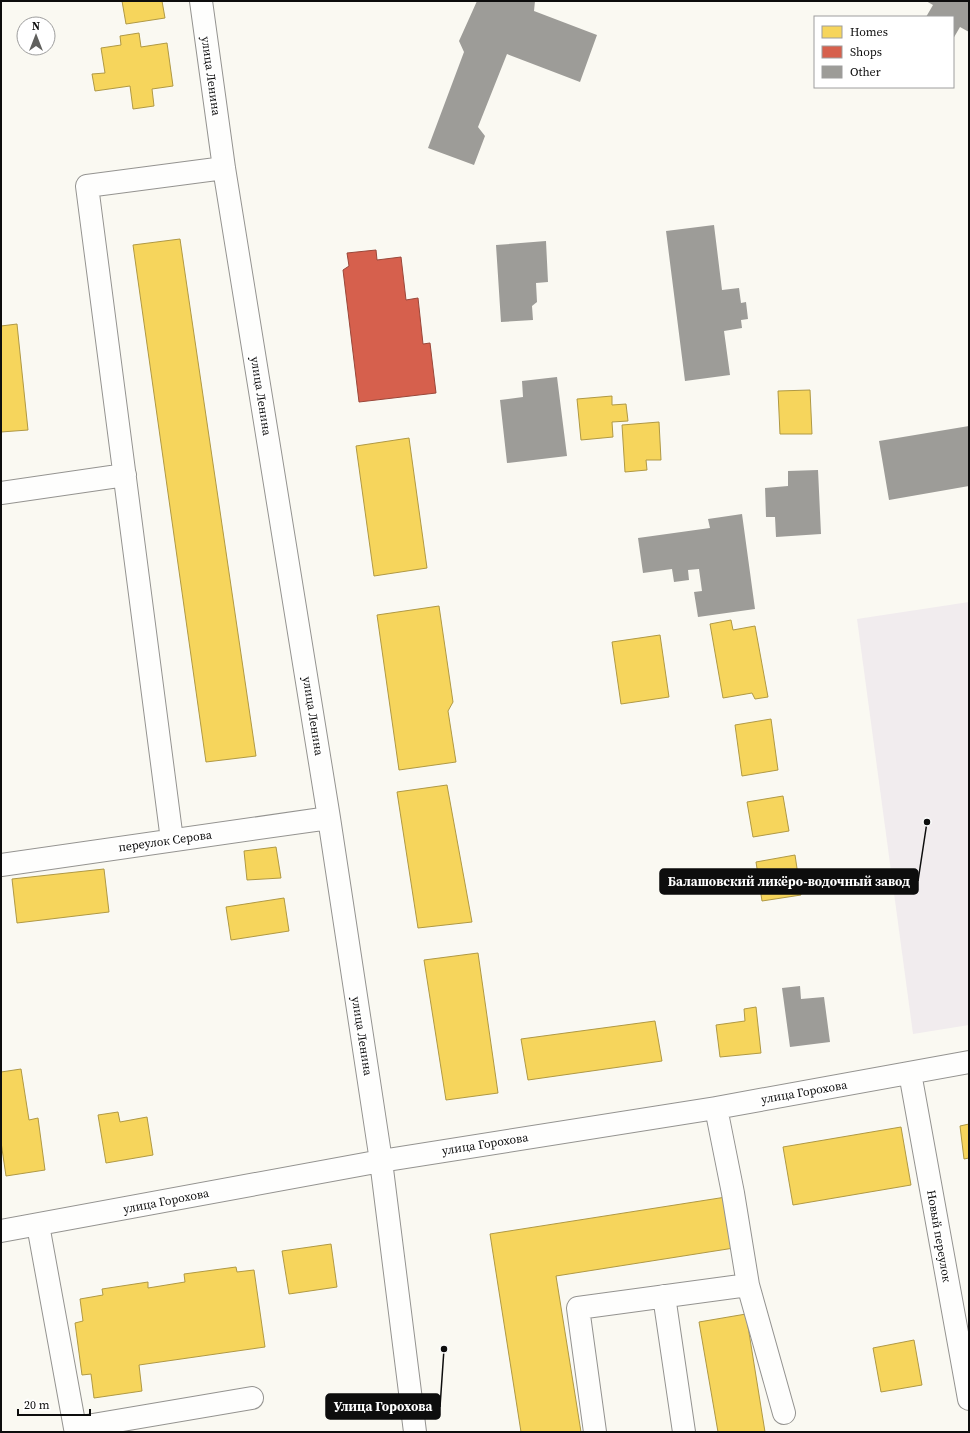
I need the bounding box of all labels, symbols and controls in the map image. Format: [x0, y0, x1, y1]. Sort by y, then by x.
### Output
north arrow [16, 16, 56, 56]
legend [814, 16, 954, 88]
text: N [32, 19, 40, 34]
text: Homes [850, 24, 888, 40]
street label: улица Ленина [198, 35, 225, 118]
text: Shops [850, 44, 882, 60]
text: Other [850, 64, 881, 80]
street label: улица Ленина [247, 355, 275, 438]
street label: улица Ленина [299, 675, 327, 758]
street label: переулок Серова [117, 826, 214, 855]
callout: Балашовский ликёро-водочный завод [660, 869, 918, 894]
text: Балашовский ликёро-водочный завод [668, 873, 910, 890]
street label: улица Ленина [348, 995, 376, 1078]
street label: улица Горохова [760, 1076, 849, 1107]
street label: улица Горохова [441, 1129, 530, 1159]
street label: улица Горохова [122, 1185, 211, 1217]
street label: Новый переулок [923, 1189, 955, 1284]
scale bar [18, 1391, 90, 1417]
callout: Улица Горохова [326, 1394, 440, 1419]
text: 20 m [24, 1397, 50, 1413]
text: Улица Горохова [334, 1398, 432, 1415]

